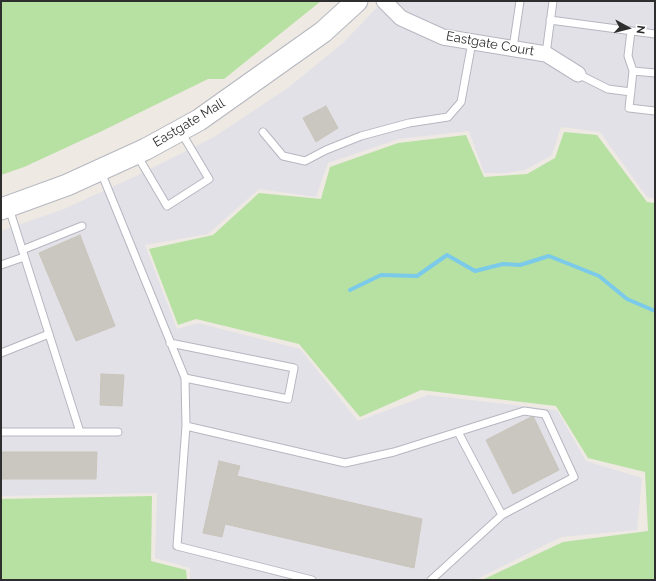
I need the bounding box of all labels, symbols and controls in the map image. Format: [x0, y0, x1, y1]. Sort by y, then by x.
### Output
north arrow [608, 8, 648, 48]
text: N [633, 25, 647, 34]
street label: Eastgate Court [445, 29, 535, 59]
street label: Eastgate Mall [150, 95, 228, 151]

